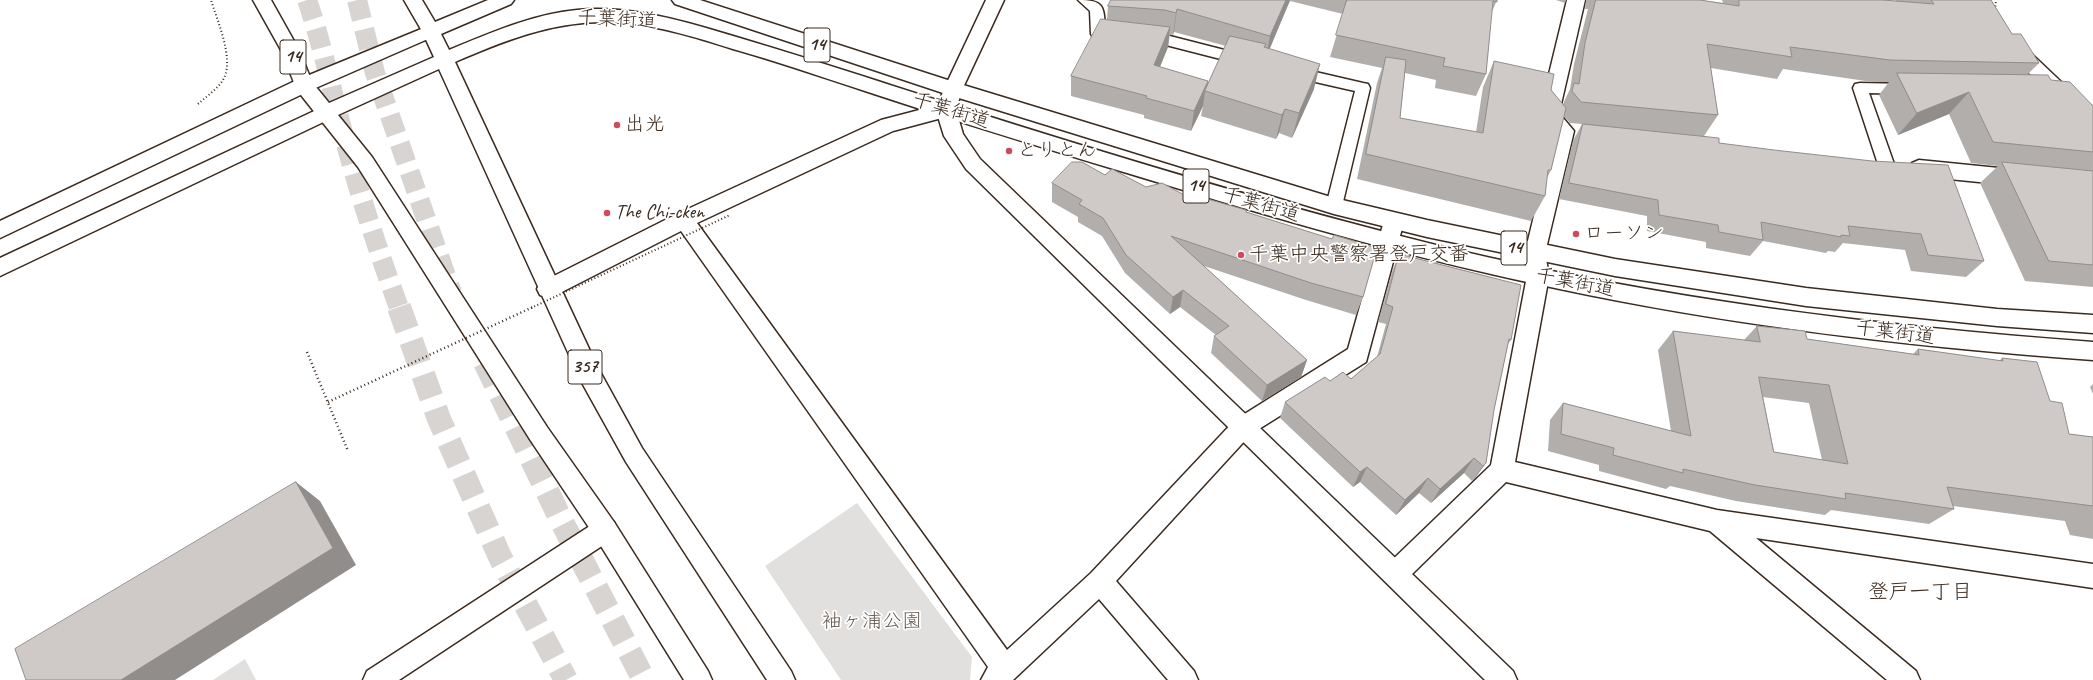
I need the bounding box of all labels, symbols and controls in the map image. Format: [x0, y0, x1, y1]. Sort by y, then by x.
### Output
street label: 千葉街道 [576, 6, 658, 34]
road number: 14 [804, 28, 830, 62]
road number: 14 [280, 40, 306, 74]
street label: 千葉街道 [909, 88, 993, 134]
place label: 出光 [625, 113, 665, 137]
marker: 出光 [612, 120, 622, 130]
place label: とりとん [1017, 139, 1097, 163]
marker: とりとん [1004, 146, 1014, 156]
road number: 14 [1183, 169, 1209, 203]
street label: 千葉街道 [1219, 182, 1303, 228]
place label: The Chi-cken [615, 201, 704, 225]
marker: The Chi-cken [602, 208, 612, 218]
place label: ローソン [1584, 222, 1664, 246]
marker: ローソン [1571, 229, 1581, 239]
road number: 14 [1501, 231, 1527, 265]
place label: 千葉中央警察署登戸交番 [1249, 243, 1469, 267]
marker: 千葉中央警察署登戸交番 [1236, 250, 1246, 260]
street label: 千葉街道 [1533, 264, 1617, 302]
street label: 千葉街道 [1854, 316, 1936, 350]
road number: 357 [568, 350, 602, 384]
district label: 登戸一丁目 [1868, 579, 1972, 605]
park label: 袖ヶ浦公園 [822, 610, 922, 634]

